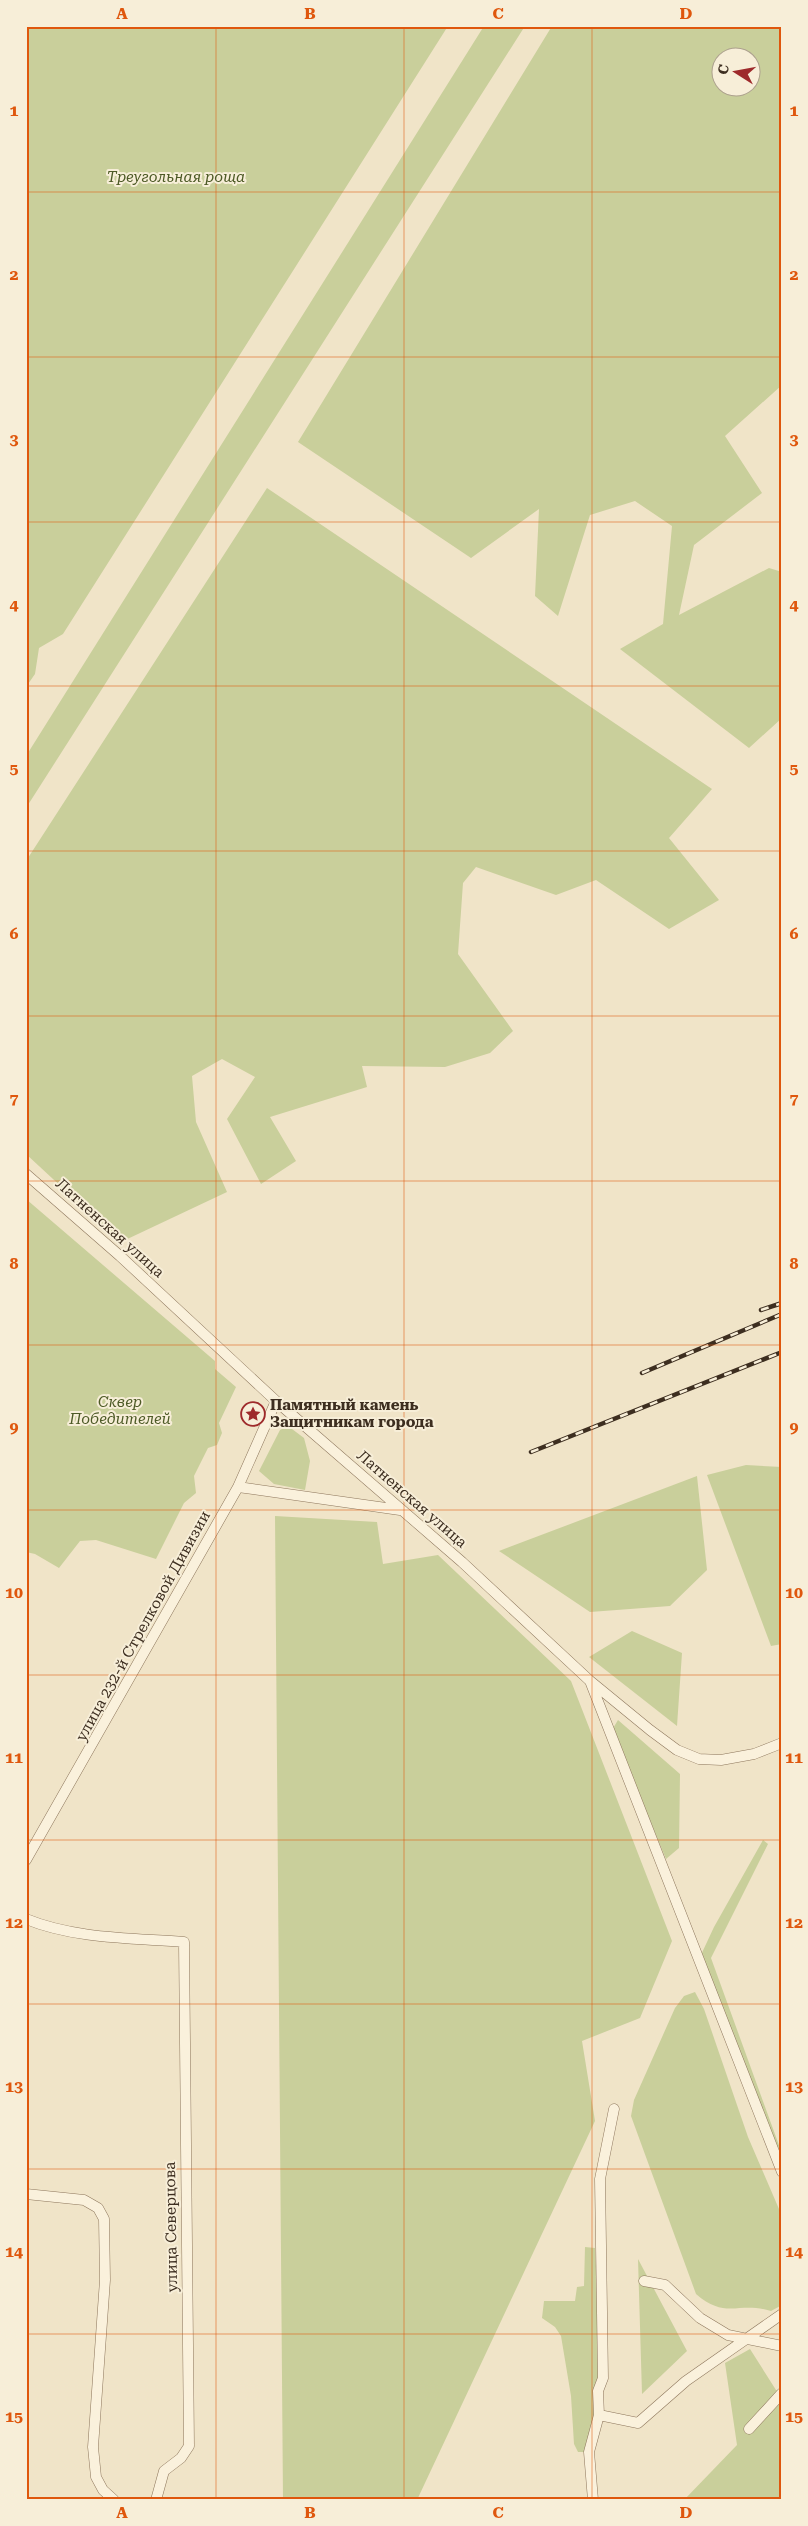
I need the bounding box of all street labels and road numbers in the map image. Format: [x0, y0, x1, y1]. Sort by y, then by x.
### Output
street label: Латненская улица [52, 1175, 168, 1281]
street label: Латненская улица [353, 1446, 471, 1552]
street label: улица 232-й Стрелковой Дивизии [72, 1508, 214, 1744]
street label: улица Северцова [161, 2162, 181, 2292]

